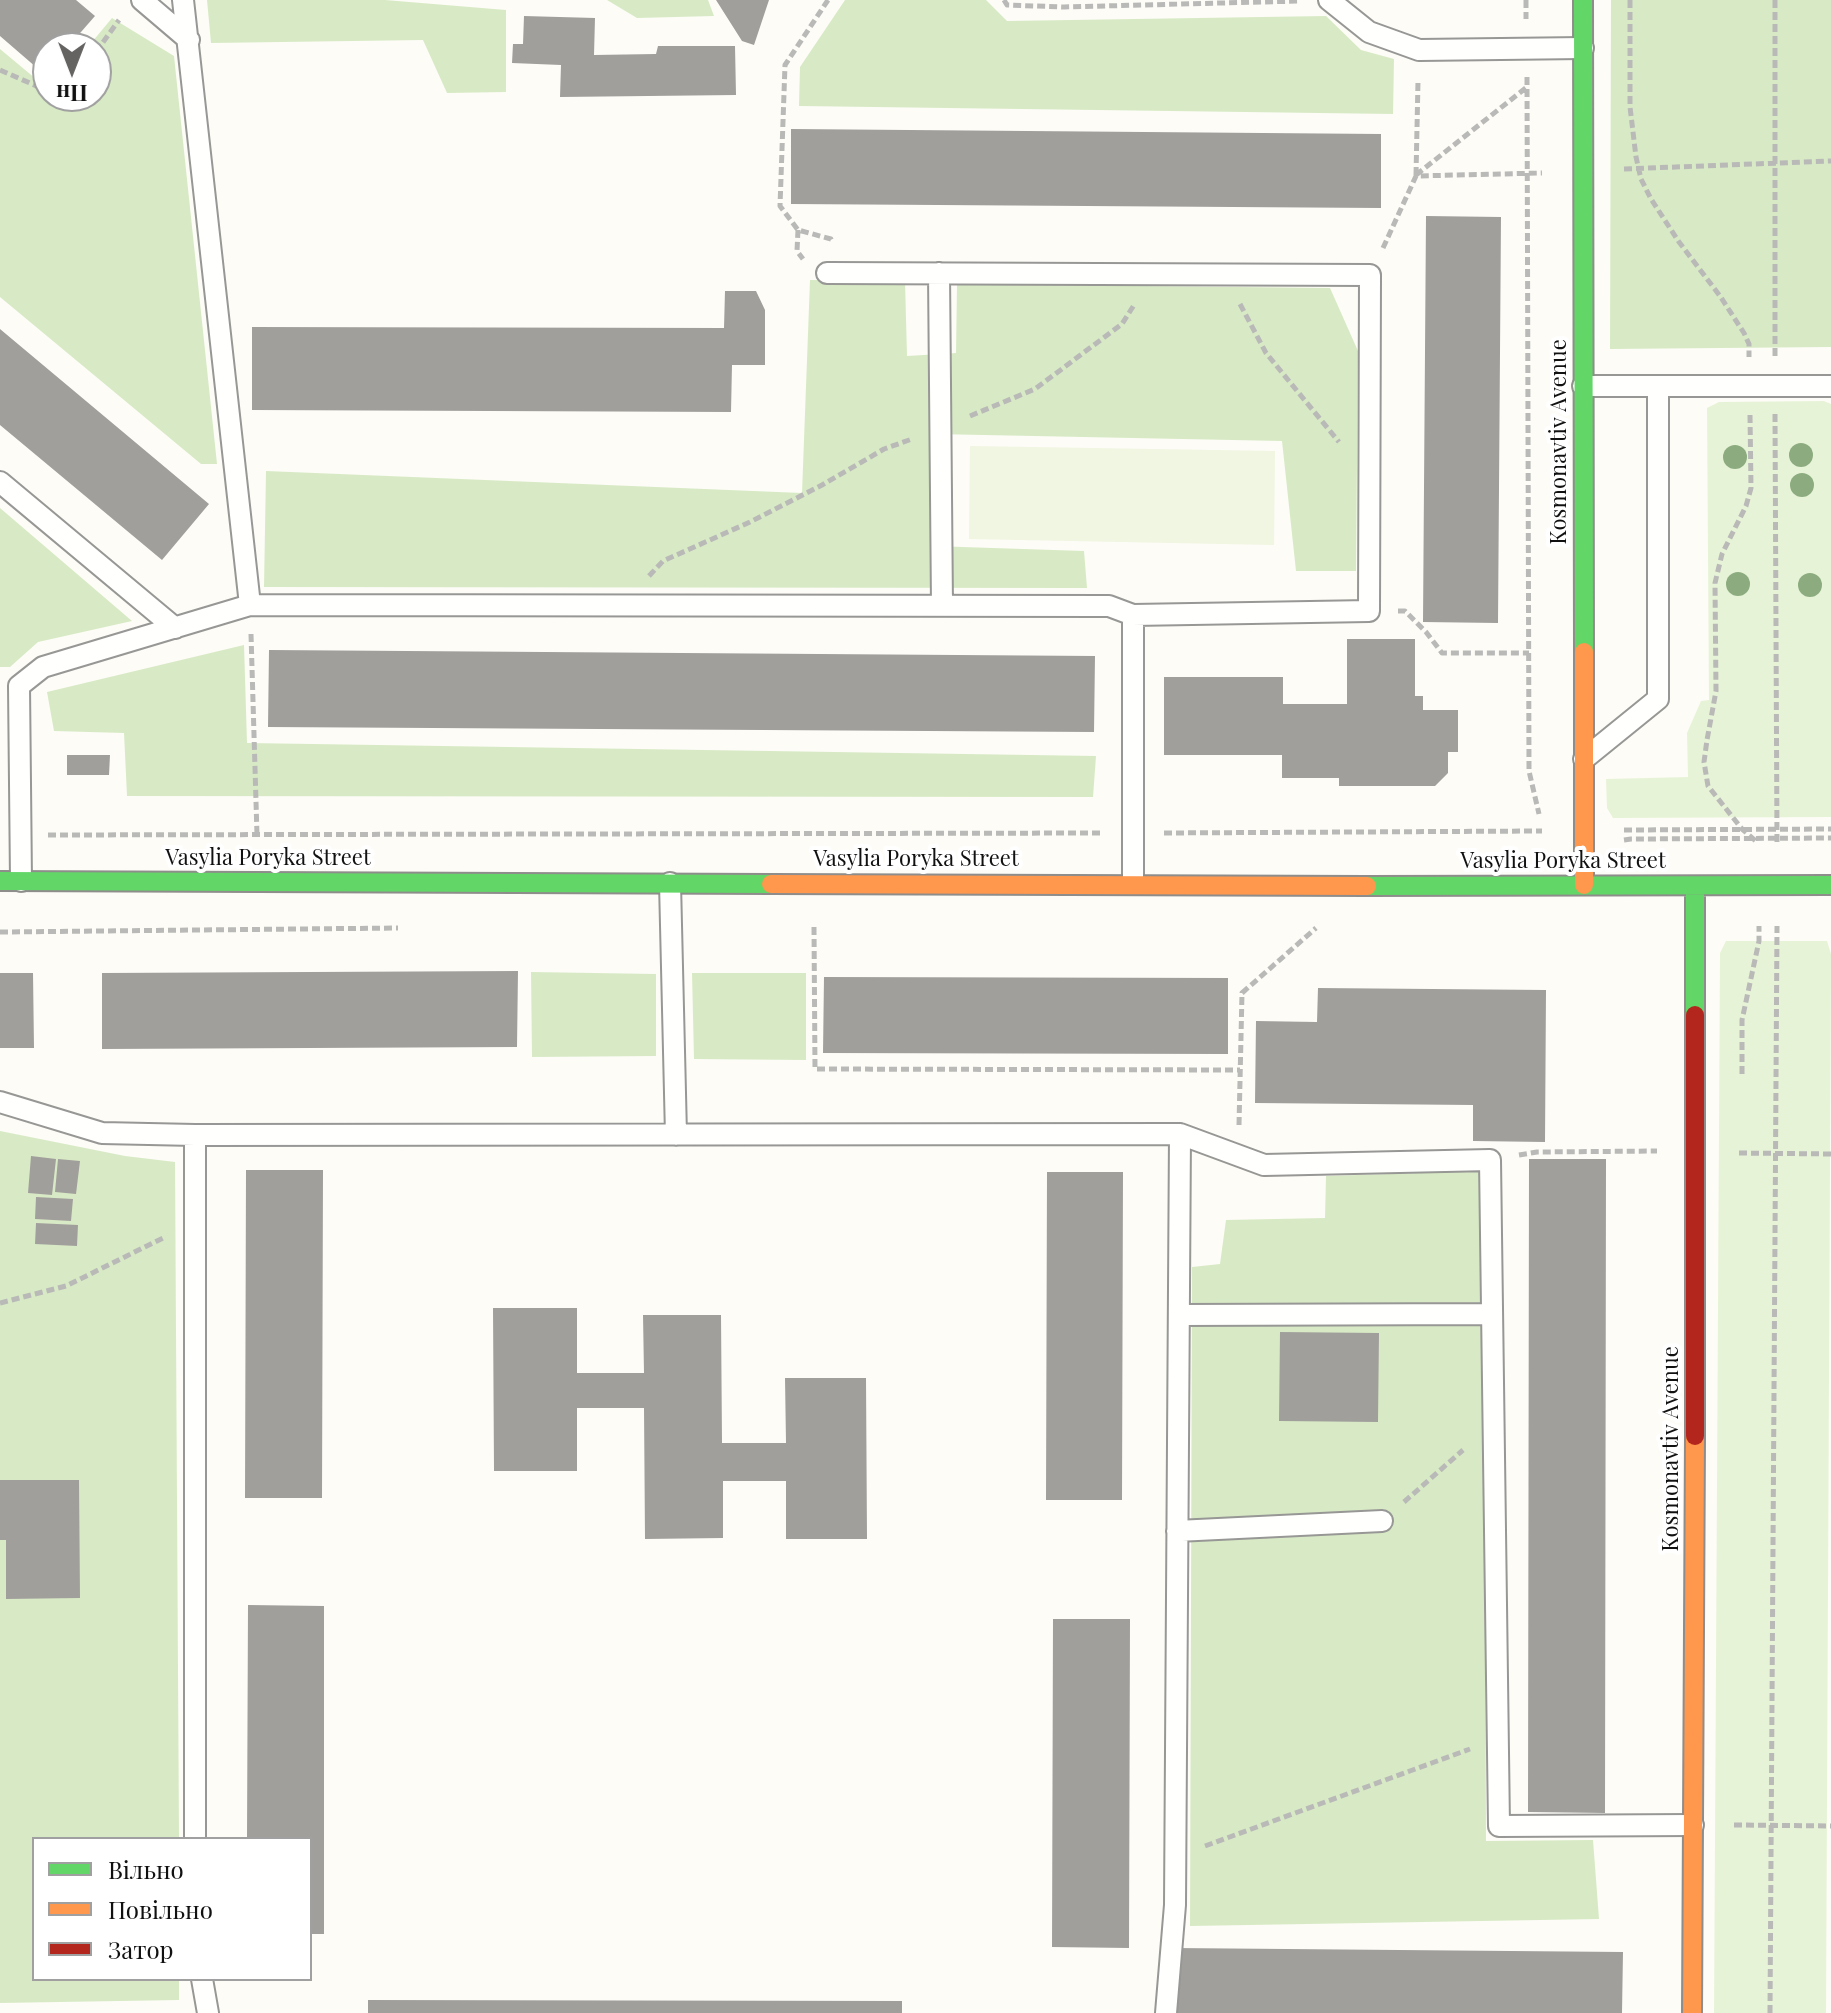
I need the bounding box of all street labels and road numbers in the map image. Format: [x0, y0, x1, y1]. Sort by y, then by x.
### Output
street label: Kosmonavtiv Avenue [1546, 339, 1572, 545]
street label: Vasylia Poryka Street [165, 845, 371, 871]
street label: Vasylia Poryka Street [813, 846, 1019, 872]
street label: Vasylia Poryka Street [1460, 848, 1666, 874]
street label: Kosmonavtiv Avenue [1658, 1346, 1684, 1552]

